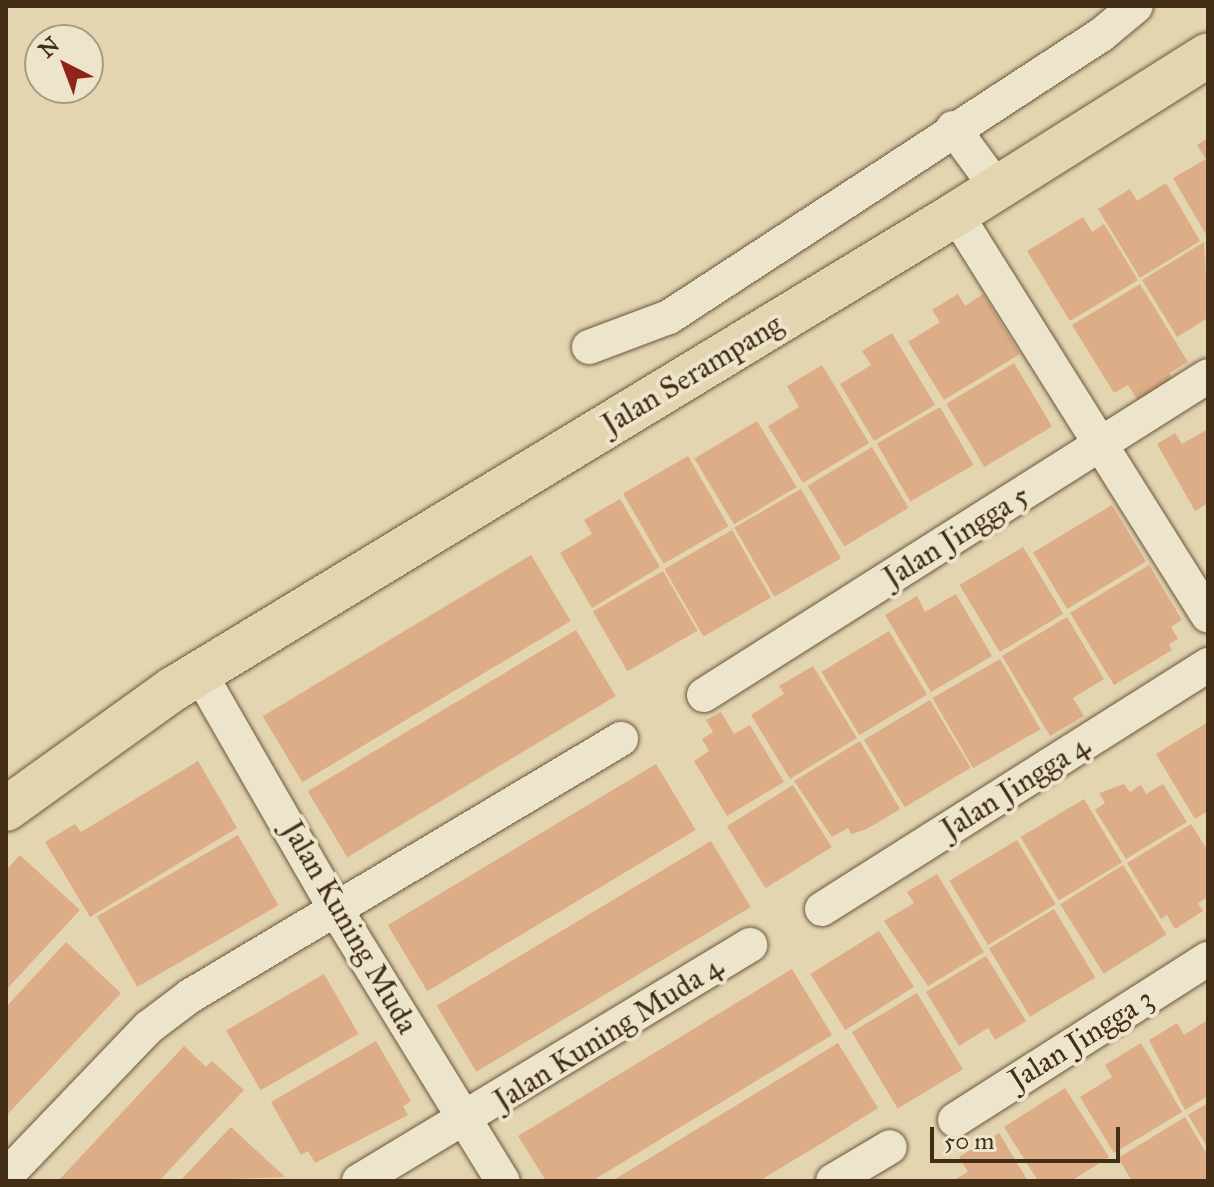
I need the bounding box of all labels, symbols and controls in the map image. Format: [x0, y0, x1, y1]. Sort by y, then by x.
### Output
north arrow [24, 24, 104, 104]
text: N [33, 31, 65, 64]
street label: Jalan Serampang [595, 306, 789, 442]
street label: Jalan Jingga 5 [876, 477, 1036, 595]
street label: Jalan Jingga 4 [934, 727, 1096, 847]
street label: Jalan Kuning Muda [274, 814, 426, 1040]
street label: Jalan Kuning Muda 4 [487, 948, 729, 1118]
street label: Jalan Jingga 3 [1002, 980, 1160, 1098]
scale bar [934, 1111, 1124, 1161]
text: 50 m [944, 1126, 994, 1156]

